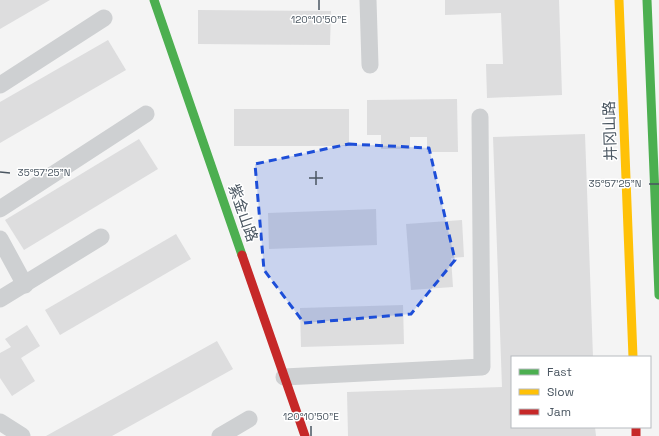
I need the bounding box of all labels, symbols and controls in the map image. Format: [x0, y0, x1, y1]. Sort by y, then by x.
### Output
text: 120°10'50"E [291, 13, 347, 26]
street label: 井冈山路 [599, 101, 620, 161]
text: 35°57'25"N [18, 166, 70, 179]
text: 35°57'25"N [589, 177, 641, 190]
street label: 紫金山路 [225, 181, 262, 244]
legend [511, 356, 651, 428]
text: Fast [547, 364, 572, 380]
text: Slow [547, 384, 574, 400]
text: Jam [547, 404, 571, 420]
text: 120°10'50"E [283, 410, 339, 423]

